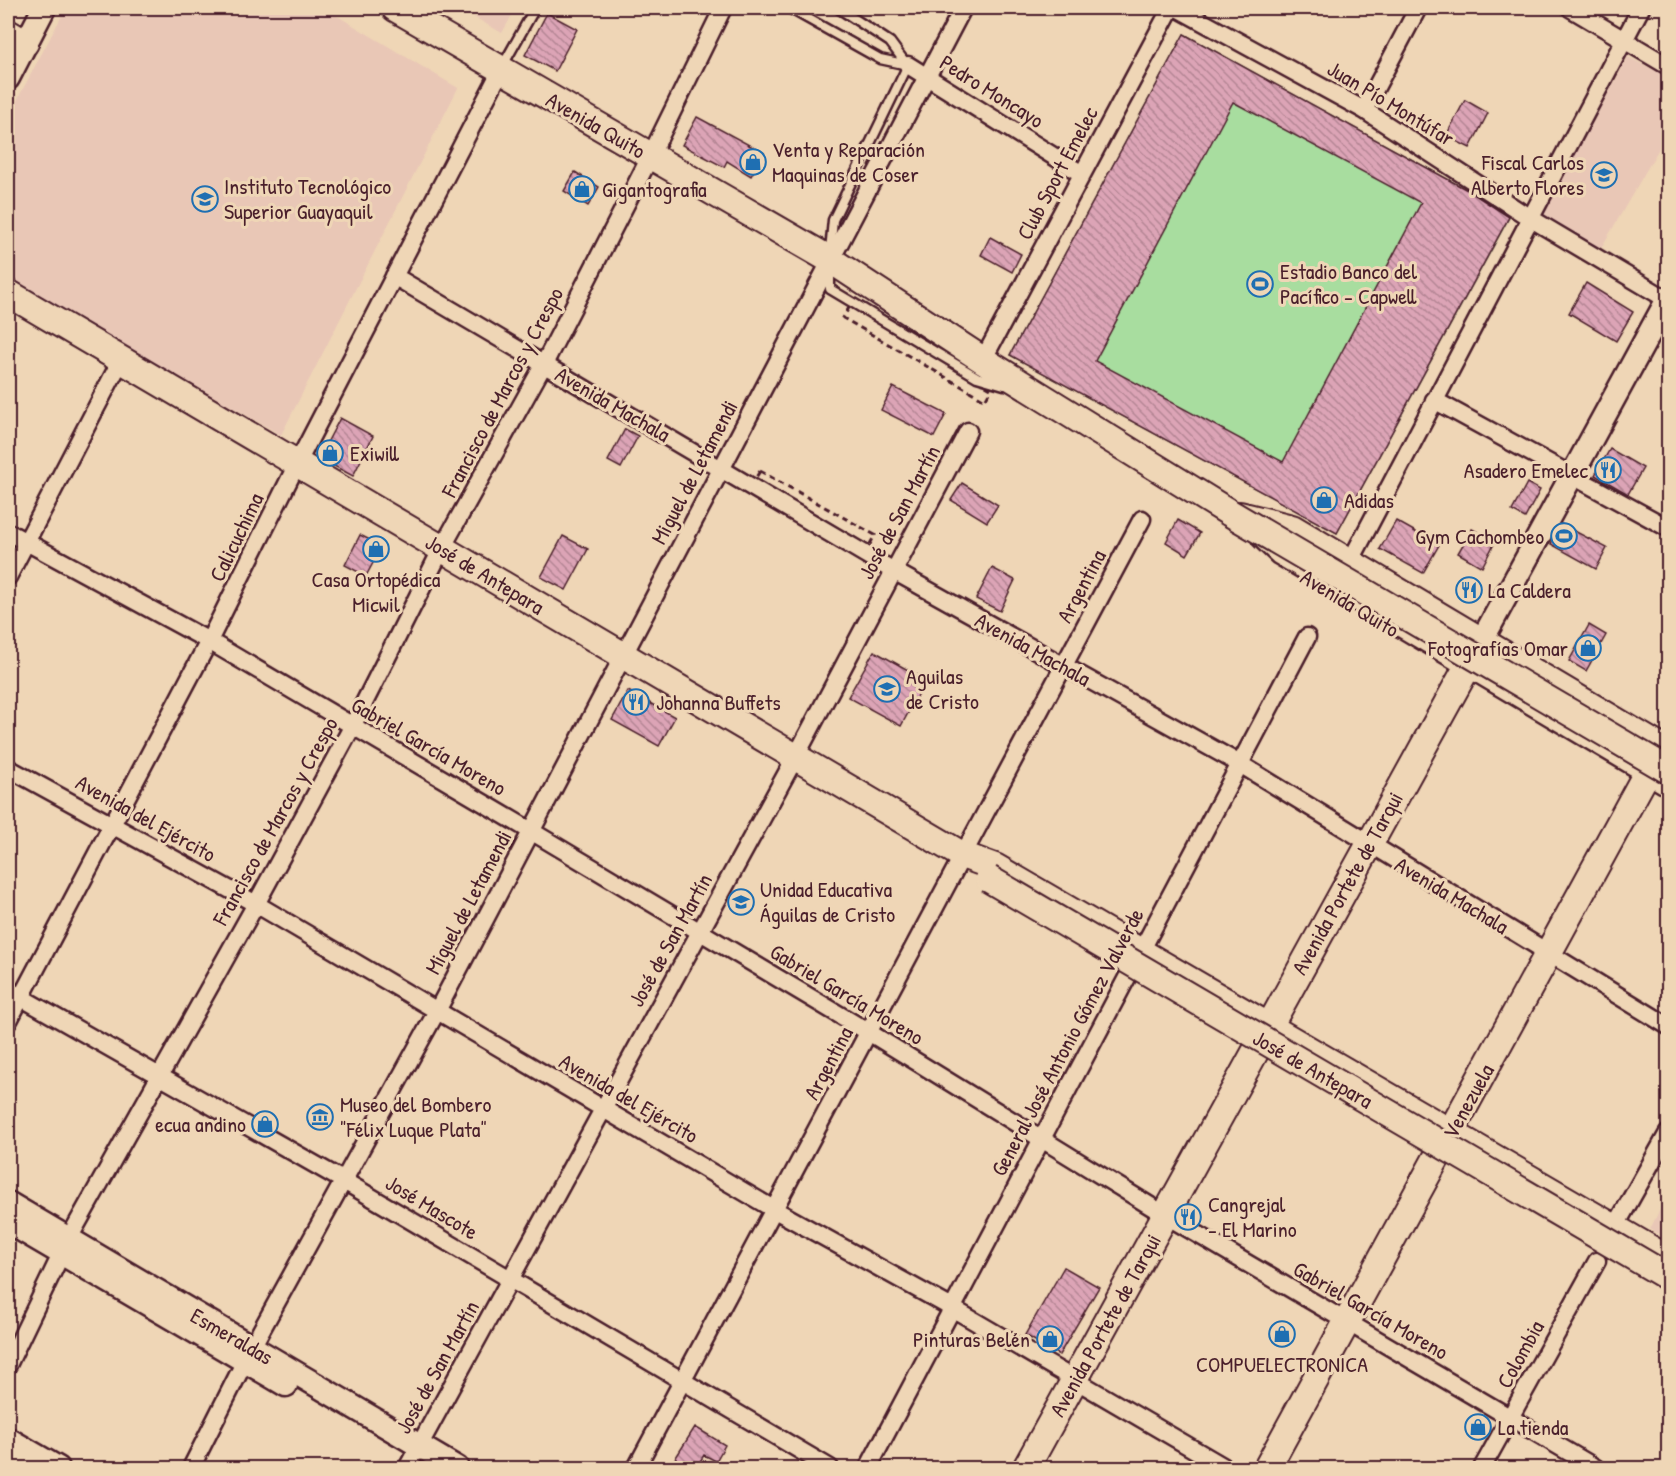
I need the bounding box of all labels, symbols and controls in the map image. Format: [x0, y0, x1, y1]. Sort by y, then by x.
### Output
street label: Pedro Moncayo [934, 47, 1050, 135]
street label: Juan Pío Montúfar [1322, 53, 1461, 153]
street label: Avenida Quito [541, 85, 651, 166]
street label: Club Sport Emelec [1009, 101, 1105, 245]
place label: Venta y Reparación Maquinas de Coser [772, 134, 925, 189]
shop icon: Venta y Reparación Maquinas de Coser [738, 147, 768, 177]
place label: Fiscal Carlos Alberto Flores [1471, 147, 1584, 202]
school or university icon: Fiscal Carlos Alberto Flores [1589, 160, 1619, 190]
place label: Instituto Tecnológico Superior Guayaquil [224, 171, 391, 226]
shop icon: Gigantografia [567, 174, 597, 204]
place label: Gigantografia [602, 174, 707, 204]
school or university icon: Instituto Tecnológico Superior Guayaquil [190, 184, 220, 214]
place label: Estadio Banco del Pacífico - Capwell [1280, 256, 1417, 311]
sports icon: Estadio Banco del Pacífico - Capwell [1245, 269, 1275, 299]
street label: Francisco de Marcos y Crespo [433, 282, 570, 503]
street label: Avenida Machala [550, 359, 676, 449]
street label: Miguel de Letamendi [643, 395, 745, 549]
shop icon: Exiwill [315, 438, 345, 468]
place label: Exiwill [350, 438, 400, 468]
street label: José de San Martín [851, 440, 947, 584]
place label: Asadero Emelec [1464, 455, 1588, 485]
restaurant icon: Asadero Emelec [1593, 455, 1623, 485]
shop icon: Adidas [1309, 485, 1339, 515]
place label: Adidas [1344, 485, 1394, 515]
street label: Calicuchima [202, 487, 270, 586]
place label: Gym Cachombeo [1415, 521, 1544, 551]
sports icon: Gym Cachombeo [1549, 521, 1579, 551]
street label: José de Antepara [420, 527, 550, 622]
shop icon: Casa Ortopédica Micwil [361, 534, 391, 564]
street label: Argentina [1049, 544, 1113, 628]
street label: Avenida Quito [1295, 562, 1405, 644]
place label: Casa Ortopédica Micwil [312, 564, 441, 619]
restaurant icon: La Caldera [1454, 575, 1484, 605]
place label: La Caldera [1488, 575, 1571, 605]
street label: Avenida Machala [970, 605, 1097, 693]
place label: Fotografías Omar [1427, 633, 1569, 663]
shop icon: Fotografías Omar [1573, 633, 1603, 663]
place label: Aguilas de Cristo [906, 661, 979, 716]
school or university icon: Aguilas de Cristo [872, 674, 902, 704]
restaurant icon: Johanna Buffets [621, 687, 651, 717]
place label: Johanna Buffets [656, 687, 781, 717]
street label: Gabriel García Moreno [346, 689, 512, 803]
street label: Francisco de Marcos y Crespo [205, 711, 345, 931]
street label: Avenida del Ejército [71, 767, 221, 869]
street label: Avenida Portete de Tarqui [1284, 786, 1410, 980]
street label: Miguel de Letamendi [417, 825, 519, 979]
street label: Avenida Machala [1389, 849, 1515, 941]
street label: José de San Martín [621, 868, 719, 1012]
place label: Unidad Educativa Águilas de Cristo [760, 874, 895, 929]
school or university icon: Unidad Educativa Águilas de Cristo [726, 887, 756, 917]
street label: General José Antonio Gómez Valverde [984, 903, 1151, 1181]
street label: Gabriel García Moreno [765, 936, 929, 1052]
street label: Argentina [796, 1021, 860, 1105]
street label: José de Antepara [1248, 1023, 1379, 1116]
street label: Avenida del Ejército [554, 1046, 704, 1150]
street label: Venezuela [1435, 1058, 1501, 1144]
place label: Museo del Bombero "Félix Luque Plata" [340, 1089, 492, 1144]
museum icon: Museo del Bombero "Félix Luque Plata" [305, 1102, 335, 1132]
place label: ecua andino [155, 1109, 246, 1139]
shop icon: ecua andino [250, 1109, 280, 1139]
street label: José Mascote [380, 1168, 484, 1247]
place label: Cangrejal - El Marino [1208, 1189, 1297, 1244]
restaurant icon: Cangrejal - El Marino [1173, 1202, 1203, 1232]
street label: Avenida Portete de Tarqui [1042, 1228, 1168, 1422]
street label: Gabriel García Moreno [1288, 1253, 1454, 1367]
street label: José de San Martín [388, 1295, 486, 1439]
street label: Esmeraldas [185, 1300, 279, 1372]
street label: Colombia [1489, 1314, 1551, 1393]
shop icon: COMPUELECTRONICA [1267, 1319, 1297, 1349]
place label: Pinturas Belén [913, 1324, 1030, 1354]
shop icon: Pinturas Belén [1035, 1324, 1065, 1354]
place label: COMPUELECTRONICA [1196, 1349, 1368, 1379]
shop icon: La tienda [1463, 1412, 1493, 1442]
place label: La tienda [1498, 1412, 1569, 1442]

